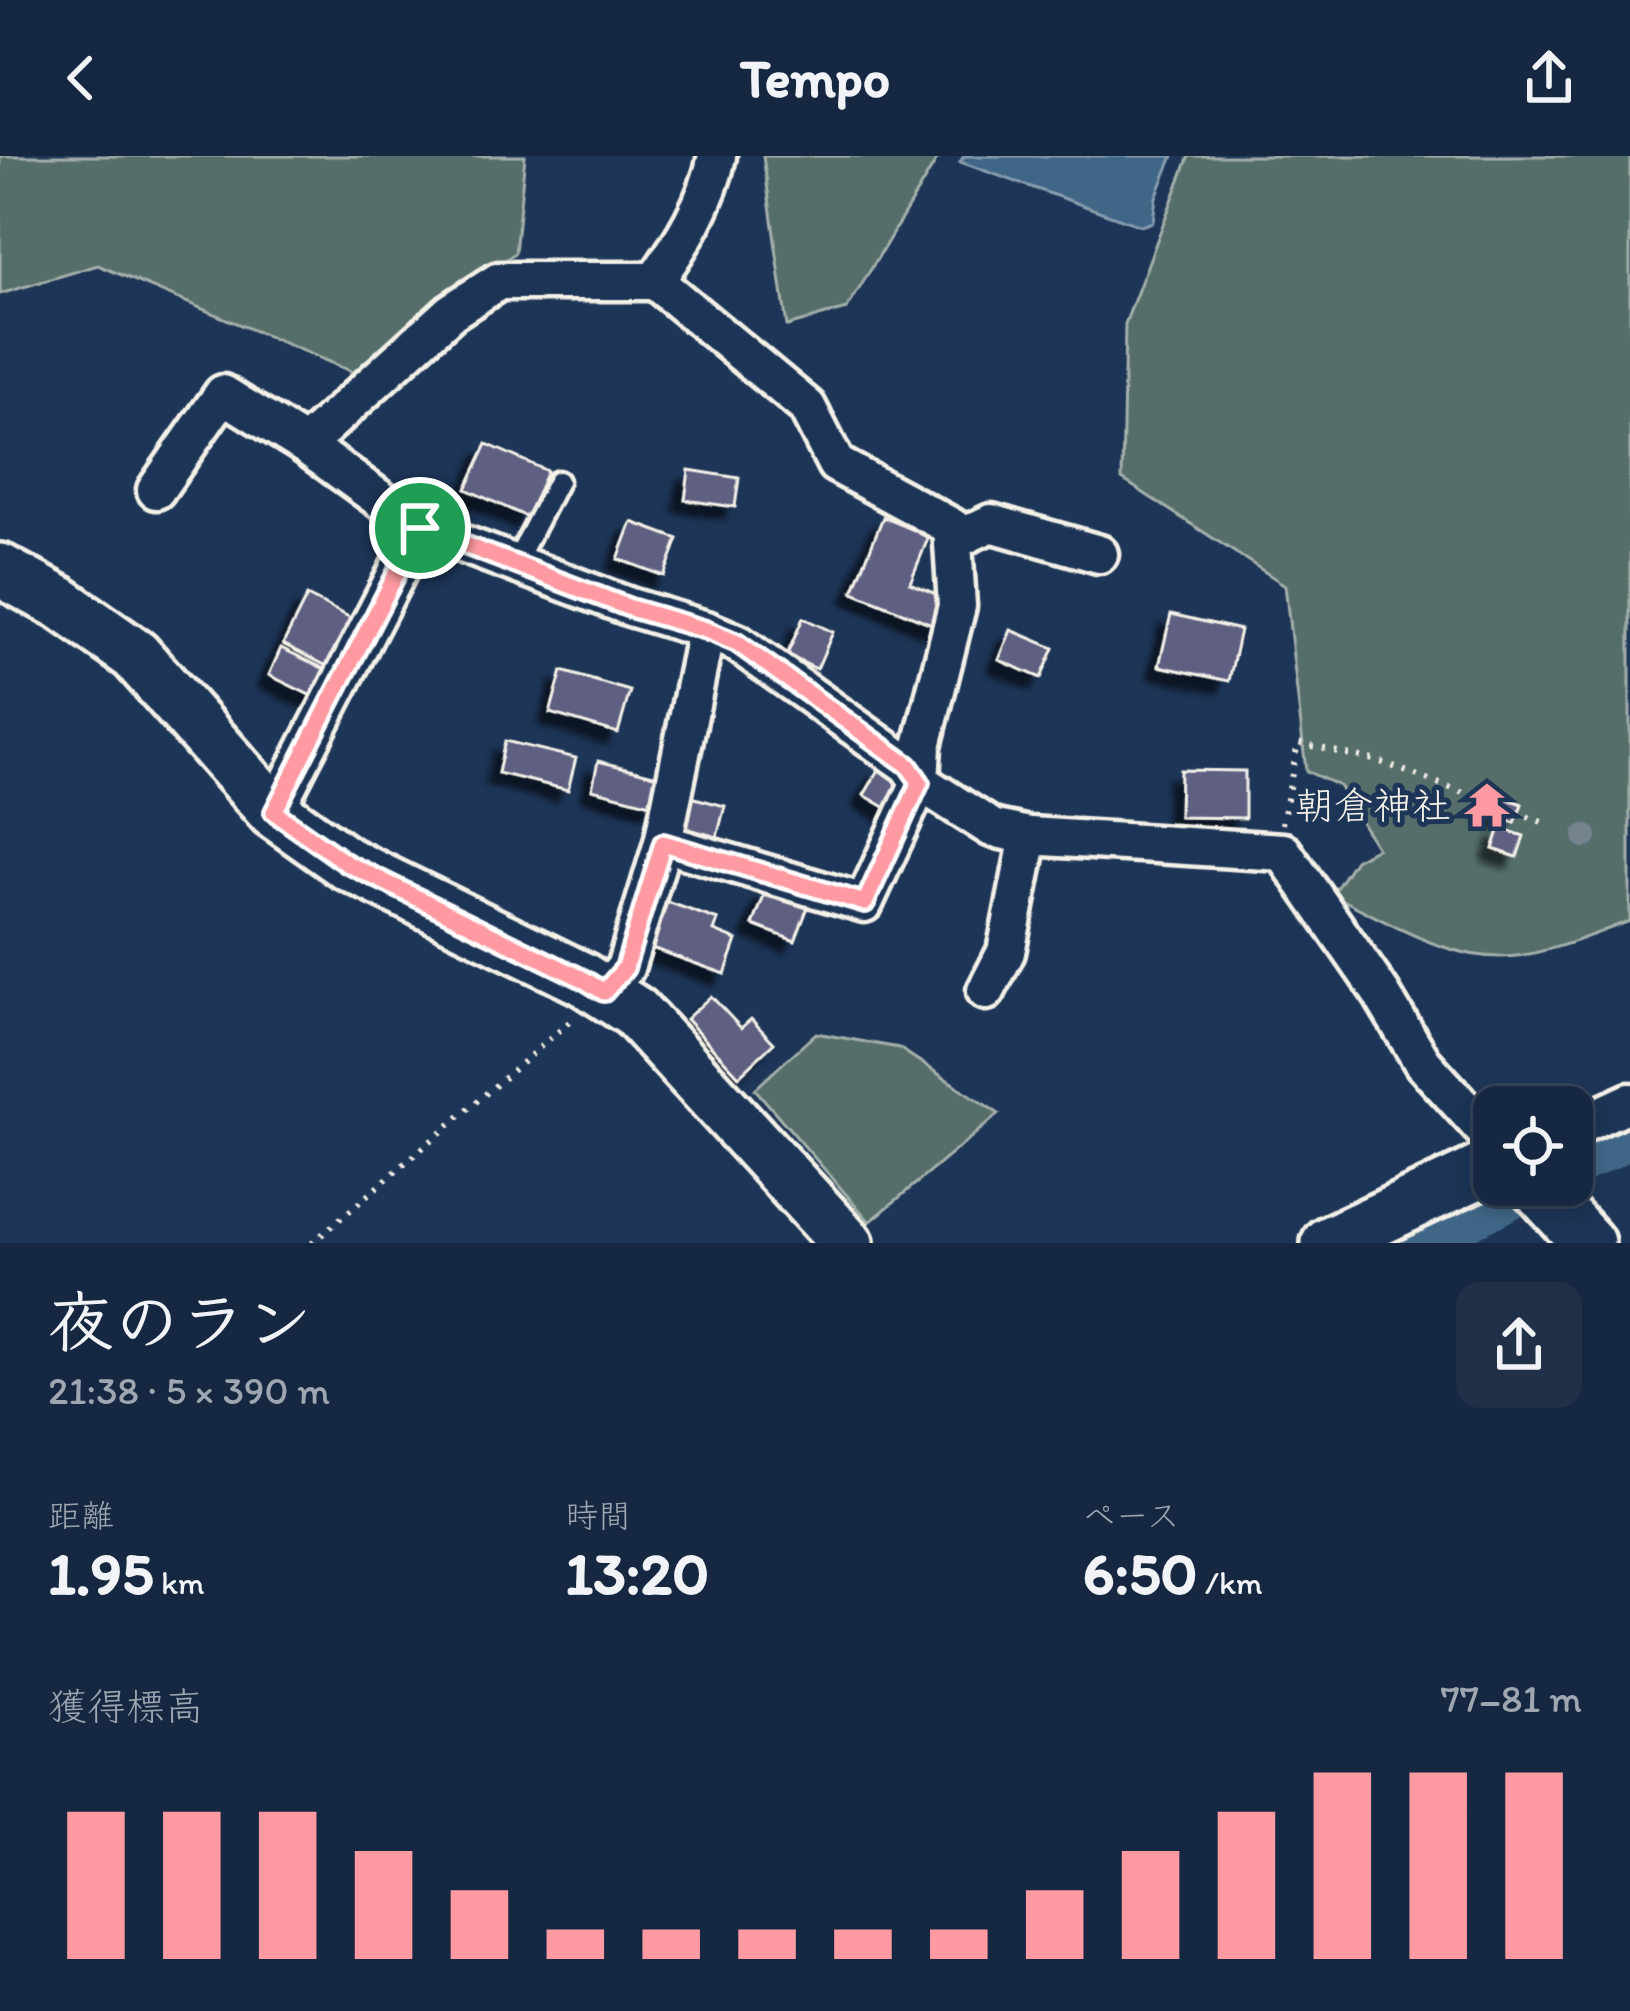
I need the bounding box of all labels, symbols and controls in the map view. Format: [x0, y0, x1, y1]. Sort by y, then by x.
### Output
icon: back [48, 45, 114, 111]
icon: share [1516, 45, 1582, 111]
text: Tempo [740, 46, 890, 111]
pin [369, 477, 471, 579]
icon: arrive [387, 495, 453, 561]
temple icon: 朝倉神社 [1462, 780, 1512, 830]
place label: 朝倉神社 [1295, 782, 1451, 829]
map controls [1473, 1086, 1593, 1206]
button: locate [1473, 1086, 1593, 1206]
text: 夜のラン [48, 1282, 312, 1362]
button: share [1456, 1282, 1582, 1408]
text: 21:38 · 5 × 390 m [48, 1367, 330, 1414]
text: 距離 [48, 1496, 114, 1535]
text: 時間 [565, 1496, 631, 1535]
text: ペース [1083, 1496, 1180, 1535]
text: 1.95 [48, 1537, 153, 1609]
text: 13:20 [565, 1537, 709, 1609]
text: 6:50 [1083, 1537, 1198, 1609]
text: km [153, 1563, 205, 1602]
text: /km [1198, 1563, 1263, 1602]
text: 77–81 m [1441, 1675, 1582, 1722]
text: 獲得標高 [48, 1683, 204, 1730]

